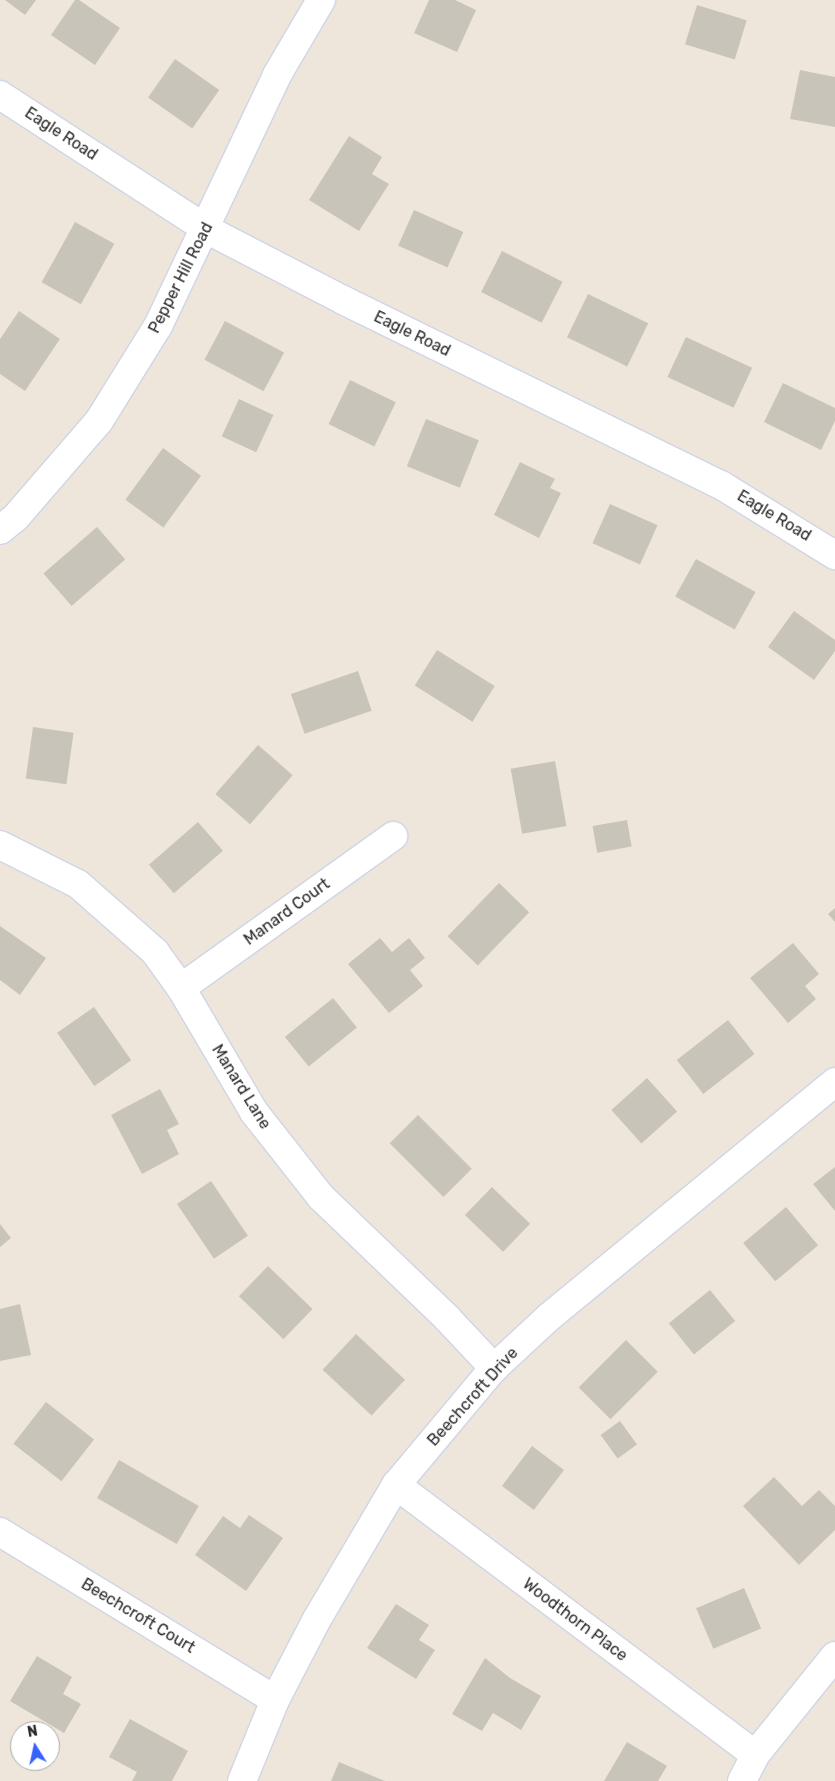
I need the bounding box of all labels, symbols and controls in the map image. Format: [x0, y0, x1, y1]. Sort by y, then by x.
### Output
street label: Eagle Road [21, 103, 101, 165]
street label: Pepper Hill Road [145, 219, 217, 337]
street label: Eagle Road [371, 307, 453, 361]
street label: Eagle Road [734, 486, 814, 546]
street label: Manard Court [240, 874, 334, 950]
street label: Manard Lane [207, 1041, 275, 1133]
street label: Beechcroft Drive [424, 1344, 522, 1450]
street label: Woodthorn Place [519, 1574, 631, 1666]
street label: Beechcroft Court [78, 1575, 198, 1657]
north arrow [10, 1721, 60, 1771]
text: N [26, 1722, 39, 1741]

